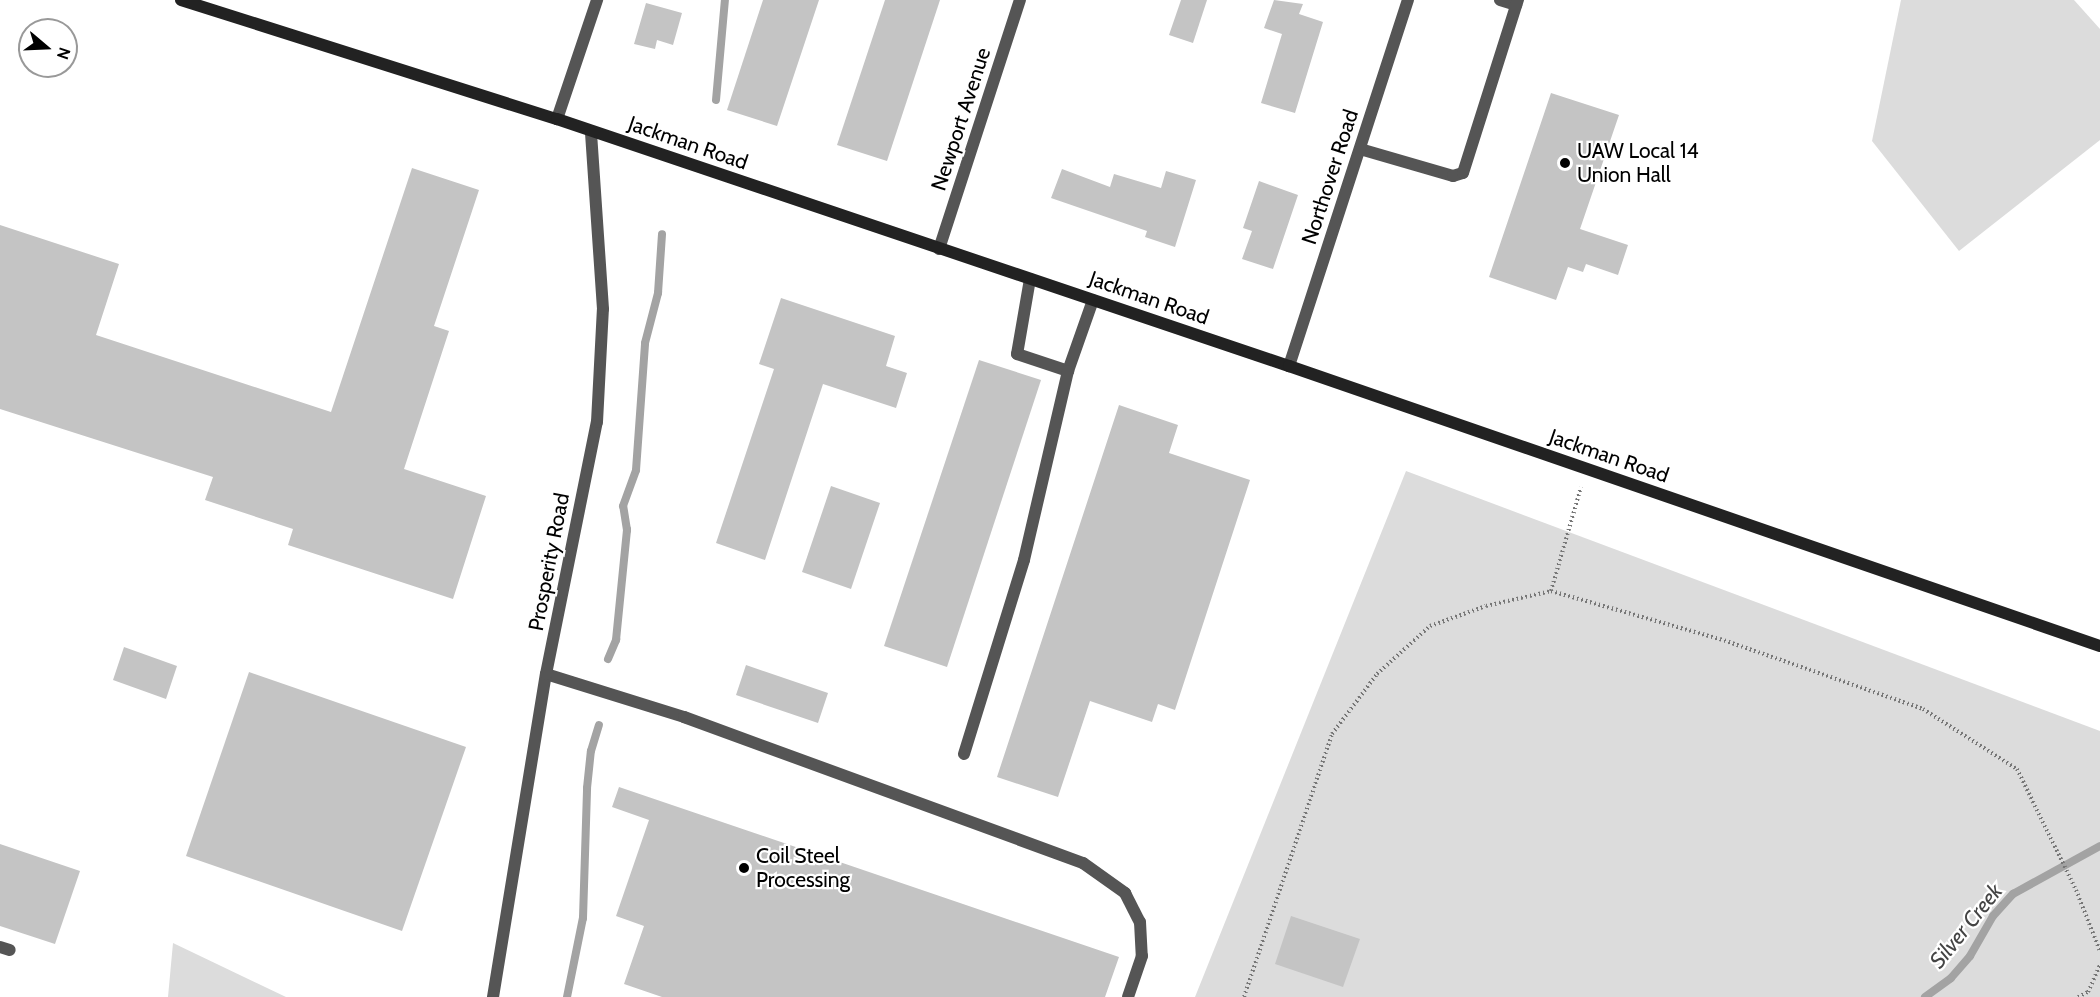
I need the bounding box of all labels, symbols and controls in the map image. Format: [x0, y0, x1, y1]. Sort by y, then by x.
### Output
north arrow [18, 18, 78, 78]
street label: Newport Avenue [926, 44, 996, 194]
text: N [53, 45, 74, 62]
street label: Northover Road [1296, 106, 1364, 248]
street label: Jackman Road [625, 111, 751, 175]
place label: UAW Local 14 Union Hall [1577, 138, 1699, 188]
marker: UAW Local 14 Union Hall [1558, 156, 1572, 170]
street label: Jackman Road [1086, 266, 1212, 330]
street label: Jackman Road [1546, 424, 1672, 488]
street label: Prosperity Road [523, 491, 575, 633]
place label: Coil Steel Processing [756, 843, 850, 893]
marker: Coil Steel Processing [737, 861, 751, 875]
water label: Silver Creek [1924, 878, 2008, 974]

